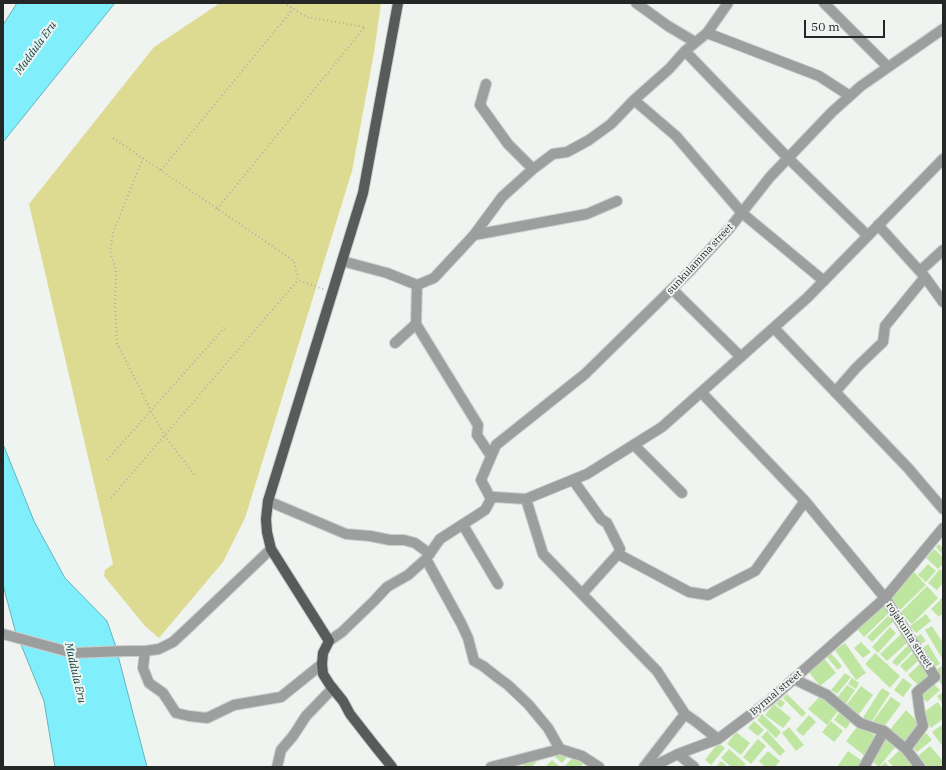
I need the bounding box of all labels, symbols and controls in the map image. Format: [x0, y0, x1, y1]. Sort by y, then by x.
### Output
scale bar [806, 12, 887, 38]
water label: Maddula Eru [12, 19, 60, 77]
text: 50 m [811, 19, 840, 34]
street label: sunkulamma street [664, 221, 736, 297]
street label: rojakunta street [883, 600, 935, 670]
water label: Maddula Eru [62, 641, 88, 705]
street label: Byrmal street [748, 668, 804, 718]

